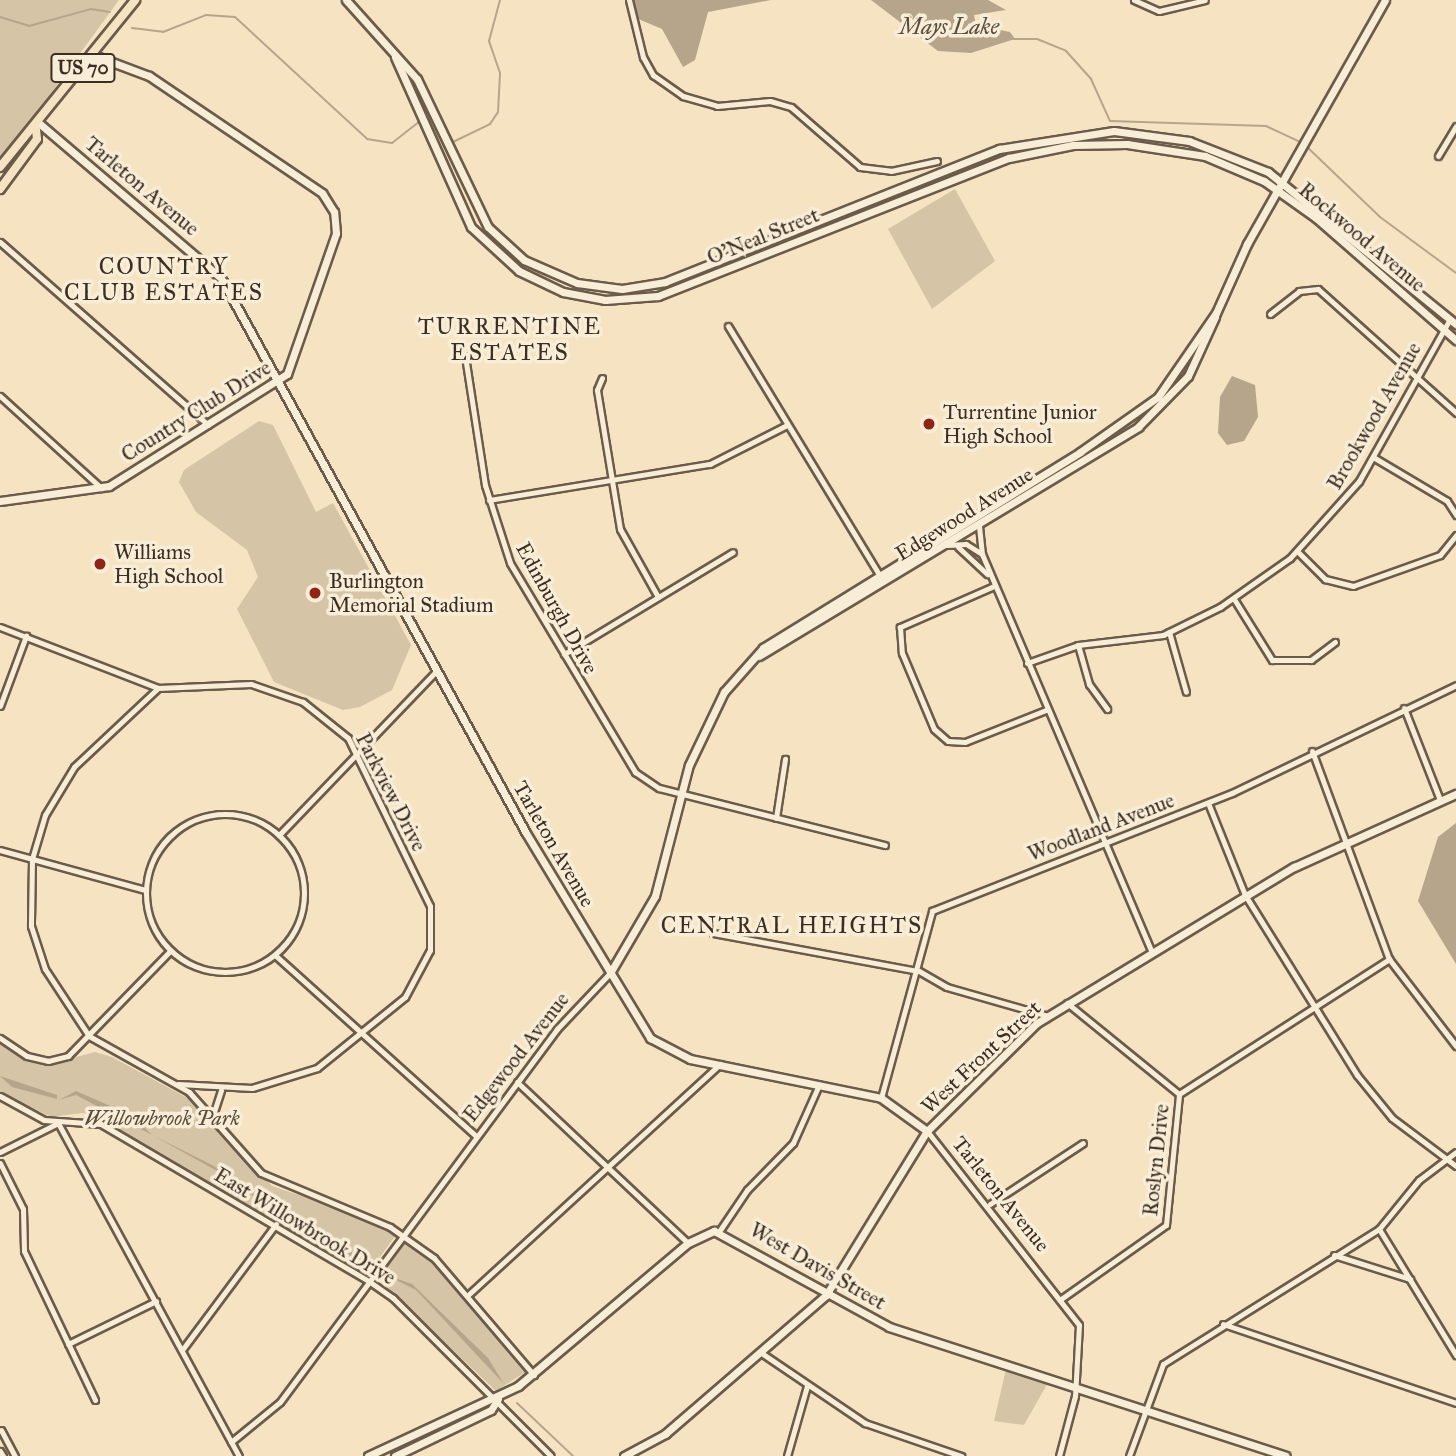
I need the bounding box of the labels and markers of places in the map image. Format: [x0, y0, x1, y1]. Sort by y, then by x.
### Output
place label: Turrentine Junior High School [943, 399, 1097, 449]
marker: Turrentine Junior High School [921, 416, 937, 432]
place label: Williams High School [114, 539, 224, 589]
marker: Williams High School [92, 556, 108, 572]
place label: Burlington Memorial Stadium [329, 568, 494, 618]
marker: Burlington Memorial Stadium [307, 585, 323, 601]

